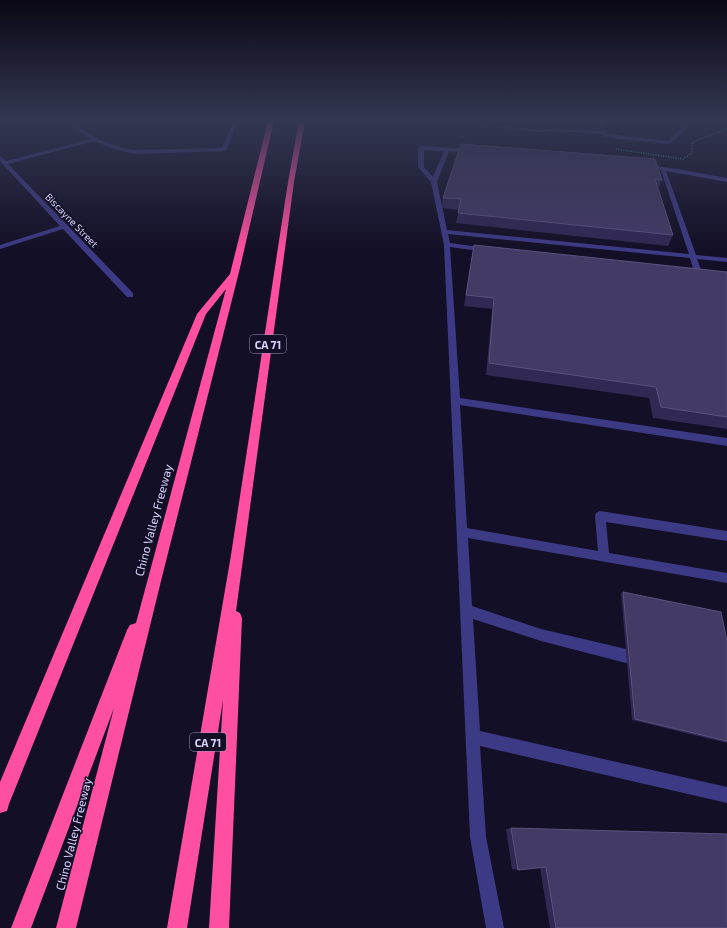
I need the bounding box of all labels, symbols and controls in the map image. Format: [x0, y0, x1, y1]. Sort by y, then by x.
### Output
street label: Biscayne Street [43, 190, 101, 250]
road number: CA 71 [250, 335, 286, 353]
street label: Chino Valley Freeway [131, 462, 175, 578]
road number: CA 71 [190, 733, 226, 751]
street label: Chino Valley Freeway [52, 776, 94, 892]

